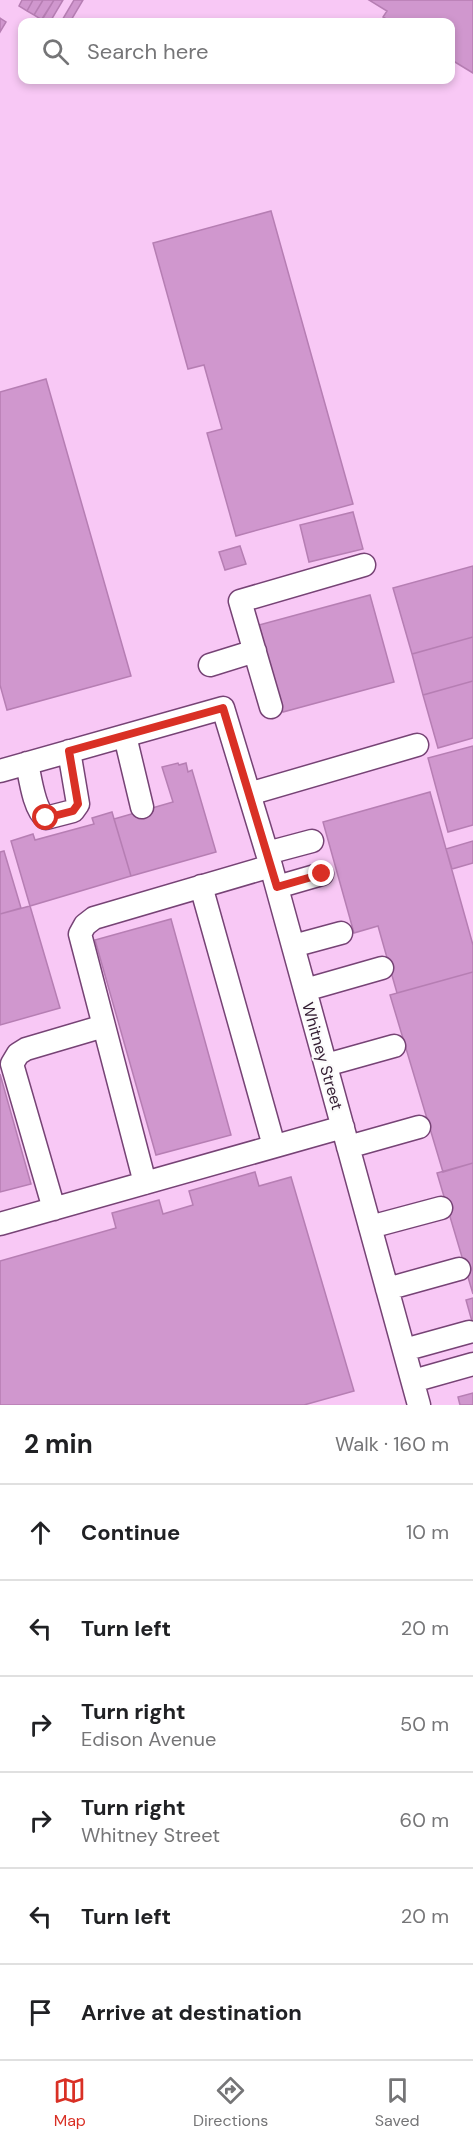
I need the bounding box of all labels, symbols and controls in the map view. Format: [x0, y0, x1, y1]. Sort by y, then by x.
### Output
search box [18, 18, 455, 84]
icon: search [39, 35, 72, 68]
text: Search here [87, 37, 208, 66]
route start [32, 804, 58, 830]
route end [308, 860, 334, 886]
street label: Whitney Street [297, 1000, 348, 1113]
text: 2 min [24, 1427, 93, 1461]
text: Walk · 160 m [335, 1431, 449, 1457]
icon: ahead [24, 1516, 57, 1549]
text: Continue [81, 1518, 180, 1547]
text: 10 m [406, 1519, 449, 1545]
icon: left [24, 1612, 57, 1645]
text: Turn left [81, 1614, 171, 1643]
text: 20 m [401, 1615, 449, 1641]
text: Turn right [81, 1697, 186, 1726]
icon: right [24, 1708, 57, 1741]
text: 50 m [400, 1711, 449, 1737]
text: Edison Avenue [81, 1726, 216, 1752]
text: Turn right [81, 1793, 186, 1822]
icon: right [24, 1804, 57, 1837]
text: 60 m [400, 1807, 449, 1833]
text: Whitney Street [81, 1822, 220, 1848]
icon: left [24, 1900, 57, 1933]
text: Turn left [81, 1902, 171, 1931]
text: 20 m [401, 1903, 449, 1929]
icon: arrive [24, 1996, 57, 2029]
text: Arrive at destination [81, 1998, 302, 2027]
tab: Map [53, 2074, 86, 2131]
tab: Directions [193, 2074, 268, 2131]
tab: Saved [375, 2074, 420, 2131]

